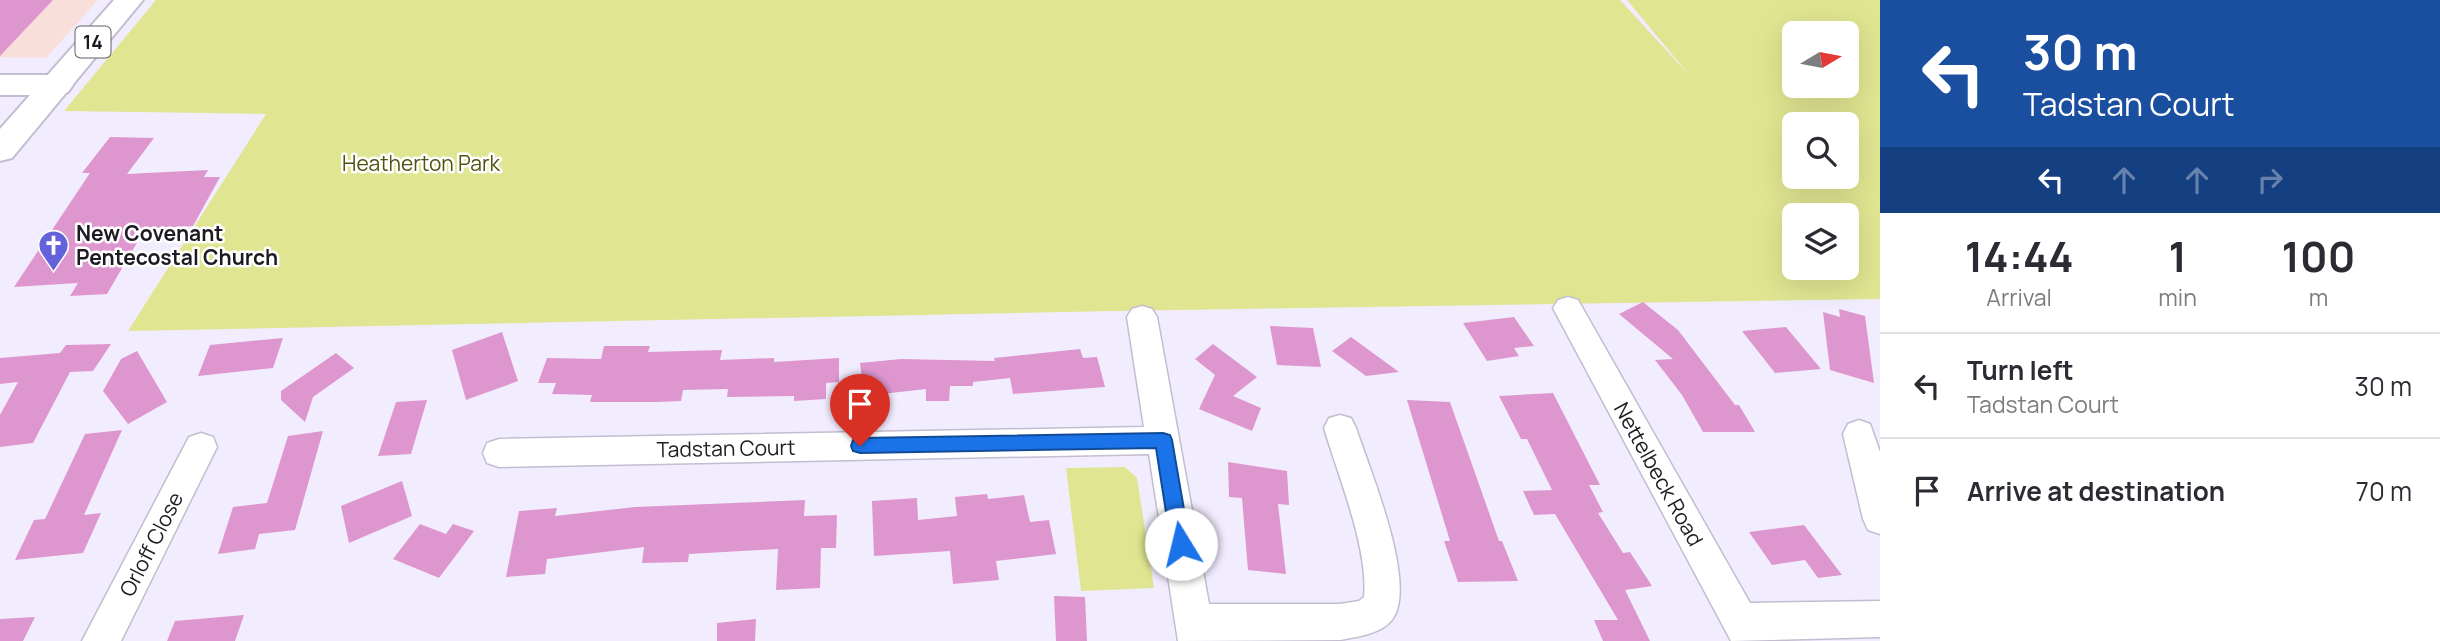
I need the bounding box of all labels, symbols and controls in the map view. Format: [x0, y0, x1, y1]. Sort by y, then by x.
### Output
text: 30 m [2023, 18, 2138, 85]
north arrow [1782, 21, 1858, 98]
map controls [1782, 21, 1859, 280]
road number: 14 [76, 26, 110, 58]
icon: left [1908, 28, 1999, 119]
text: Tadstan Court [2023, 82, 2235, 126]
button: search [1782, 112, 1859, 189]
park label: Heatherton Park [342, 149, 500, 177]
icon: left [2032, 161, 2070, 199]
icon: ahead [2105, 161, 2143, 199]
icon: ahead [2178, 161, 2216, 199]
icon: right [2251, 161, 2289, 199]
button: layers [1782, 203, 1859, 280]
place label: New Covenant Pentecostal Church [76, 219, 278, 271]
text: 14:44 [1965, 227, 2074, 285]
text: 1 [2168, 227, 2187, 285]
text: 100 [2282, 227, 2355, 285]
church icon: New Covenant Pentecostal Church [36, 228, 70, 272]
text: Arrival [1986, 281, 2052, 313]
text: min [2158, 281, 2197, 313]
text: m [2309, 281, 2328, 313]
text: Turn left [1967, 352, 2074, 388]
icon: left [1908, 367, 1946, 405]
text: 30 m [2355, 368, 2412, 404]
pin [830, 374, 890, 446]
icon: arrive [841, 385, 879, 423]
text: Tadstan Court [1967, 388, 2119, 420]
street label: Nettelbeck Road [1608, 397, 1710, 551]
street label: Tadstan Court [656, 433, 796, 463]
icon: arrive [1908, 472, 1946, 510]
text: Arrive at destination [1967, 473, 2225, 509]
text: 70 m [2356, 473, 2412, 509]
street label: Orloff Close [113, 487, 189, 601]
position arrow [1144, 507, 1218, 581]

